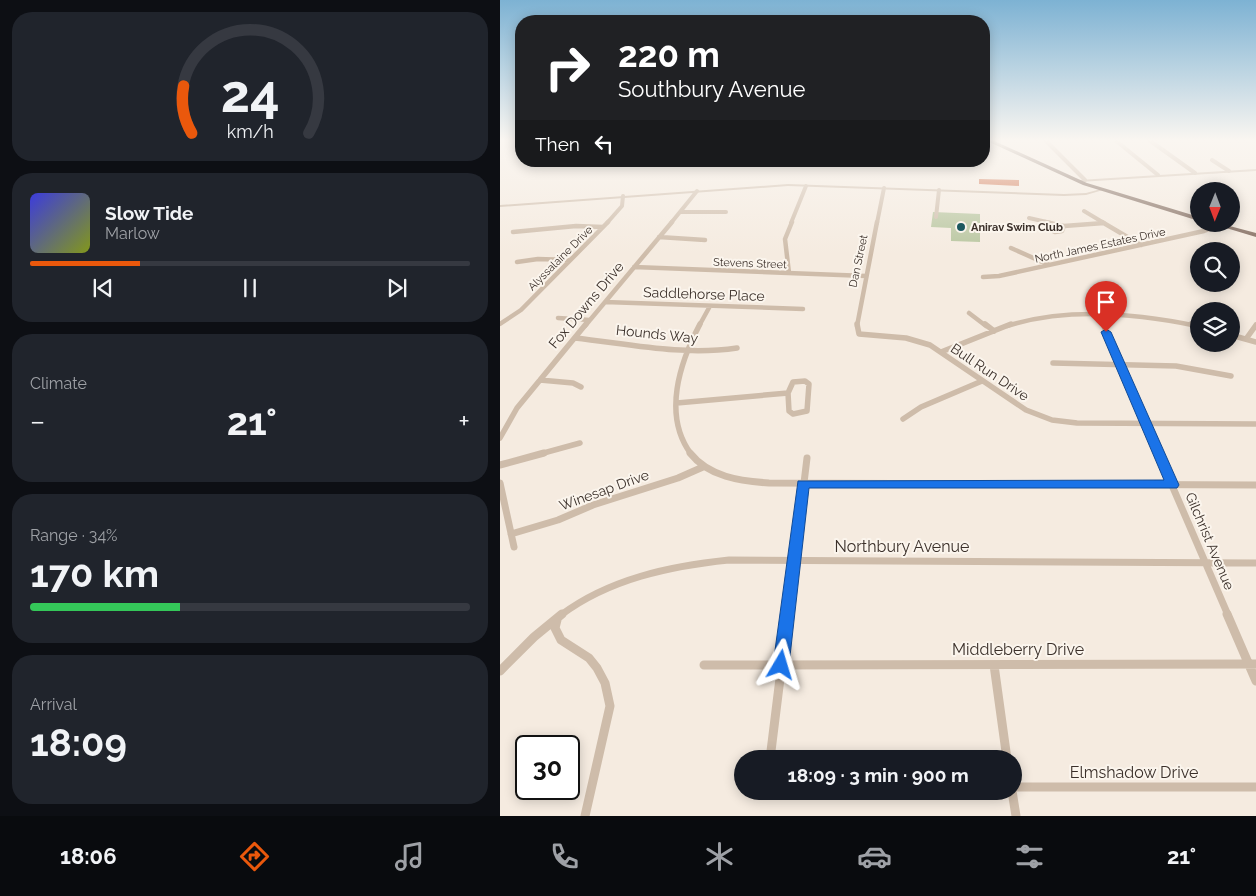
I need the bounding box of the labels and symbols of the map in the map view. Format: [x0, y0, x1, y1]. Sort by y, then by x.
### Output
north arrow [1190, 182, 1240, 232]
marker: Anirav Swim Club [955, 221, 967, 233]
place label: Anirav Swim Club [971, 221, 1063, 234]
street label: Alyssalaine Drive [525, 223, 596, 293]
street label: North James Estates Drive [1034, 225, 1167, 266]
street label: Dan Street [847, 233, 870, 289]
street label: Stevens Street [713, 256, 787, 271]
street label: Fox Downs Drive [545, 259, 627, 351]
pin [1085, 281, 1127, 332]
street label: Saddlehorse Place [643, 284, 765, 304]
street label: Hounds Way [615, 322, 699, 346]
street label: Bull Run Drive [948, 340, 1032, 404]
street label: Winesap Drive [557, 466, 651, 514]
street label: Gilchrist Avenue [1182, 490, 1238, 592]
street label: Northbury Avenue [834, 537, 970, 556]
position arrow [754, 638, 806, 690]
street label: Middleberry Drive [952, 640, 1084, 659]
speed limit sign: 30 [515, 735, 580, 800]
street label: Elmshadow Drive [1070, 763, 1198, 782]

